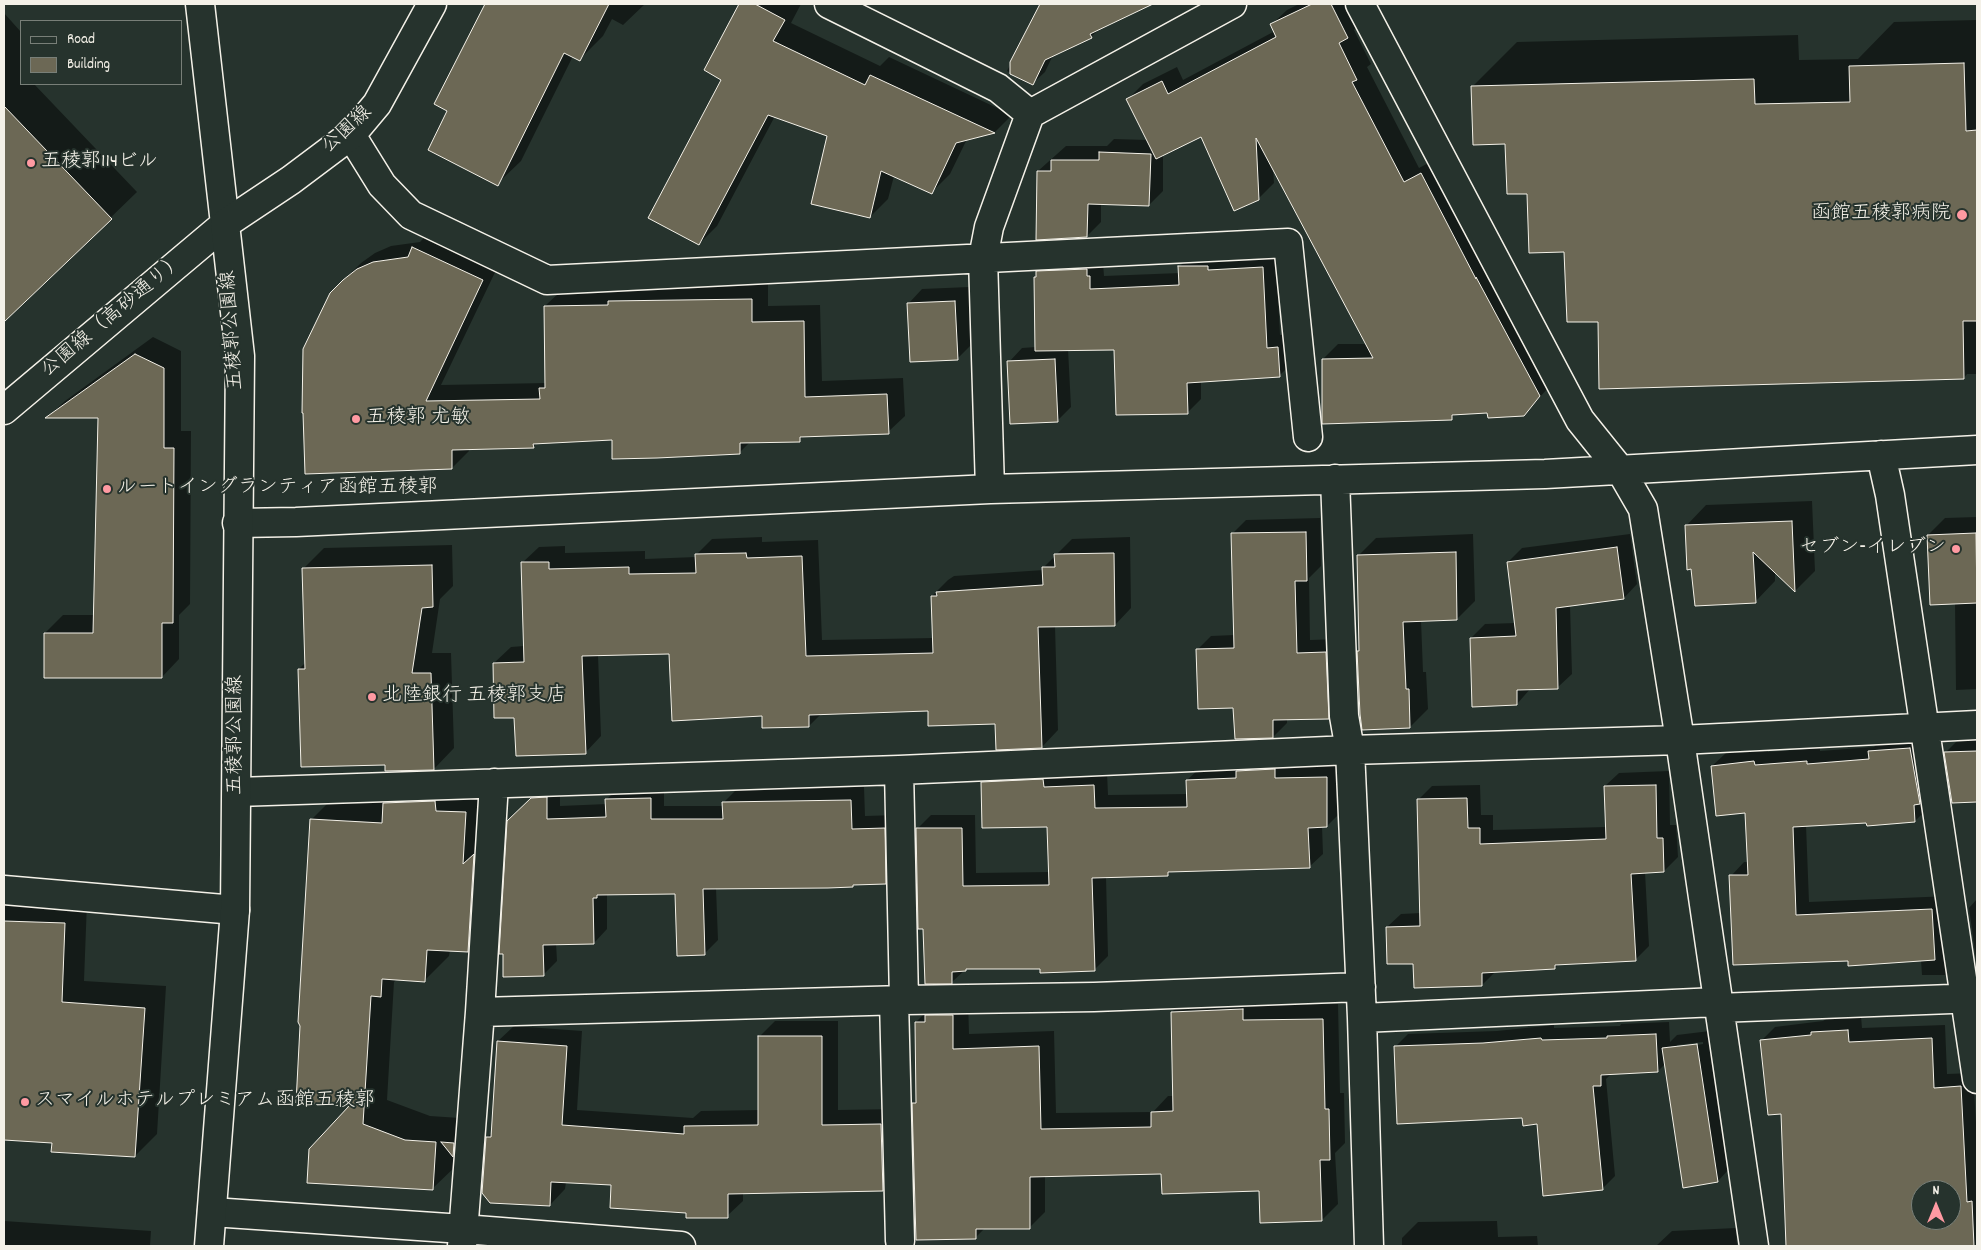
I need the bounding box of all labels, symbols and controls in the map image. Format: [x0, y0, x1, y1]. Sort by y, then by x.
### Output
legend [20, 20, 182, 85]
text: Road [67, 29, 95, 51]
text: Building [67, 54, 110, 76]
street label: 公園線 [318, 102, 378, 160]
place label: 五稜郭114ビル [41, 151, 158, 175]
marker: 五稜郭114ビル [25, 157, 37, 169]
place label: 函館五稜郭病院 [1811, 203, 1951, 227]
marker: 函館五稜郭病院 [1955, 208, 1969, 222]
street label: 公園線（高砂通り） [37, 250, 191, 384]
street label: 五稜郭公園線 [218, 269, 250, 391]
place label: 五稜郭 尤敏 [366, 407, 471, 431]
marker: 五稜郭 尤敏 [350, 413, 362, 425]
place label: ルートイングランティア函館五稜郭 [117, 477, 438, 501]
marker: ルートイングランティア函館五稜郭 [101, 483, 113, 495]
place label: セブン-イレブン [1799, 537, 1946, 561]
marker: セブン-イレブン [1950, 543, 1962, 555]
street label: 五稜郭公園線 [225, 675, 249, 795]
place label: 北陸銀行 五稜郭支店 [382, 685, 567, 709]
marker: 北陸銀行 五稜郭支店 [366, 691, 378, 703]
place label: スマイルホテルプレミアム函館五稜郭 [35, 1090, 375, 1114]
marker: スマイルホテルプレミアム函館五稜郭 [19, 1096, 31, 1108]
north arrow [1911, 1180, 1961, 1230]
text: N [1933, 1181, 1939, 1201]

